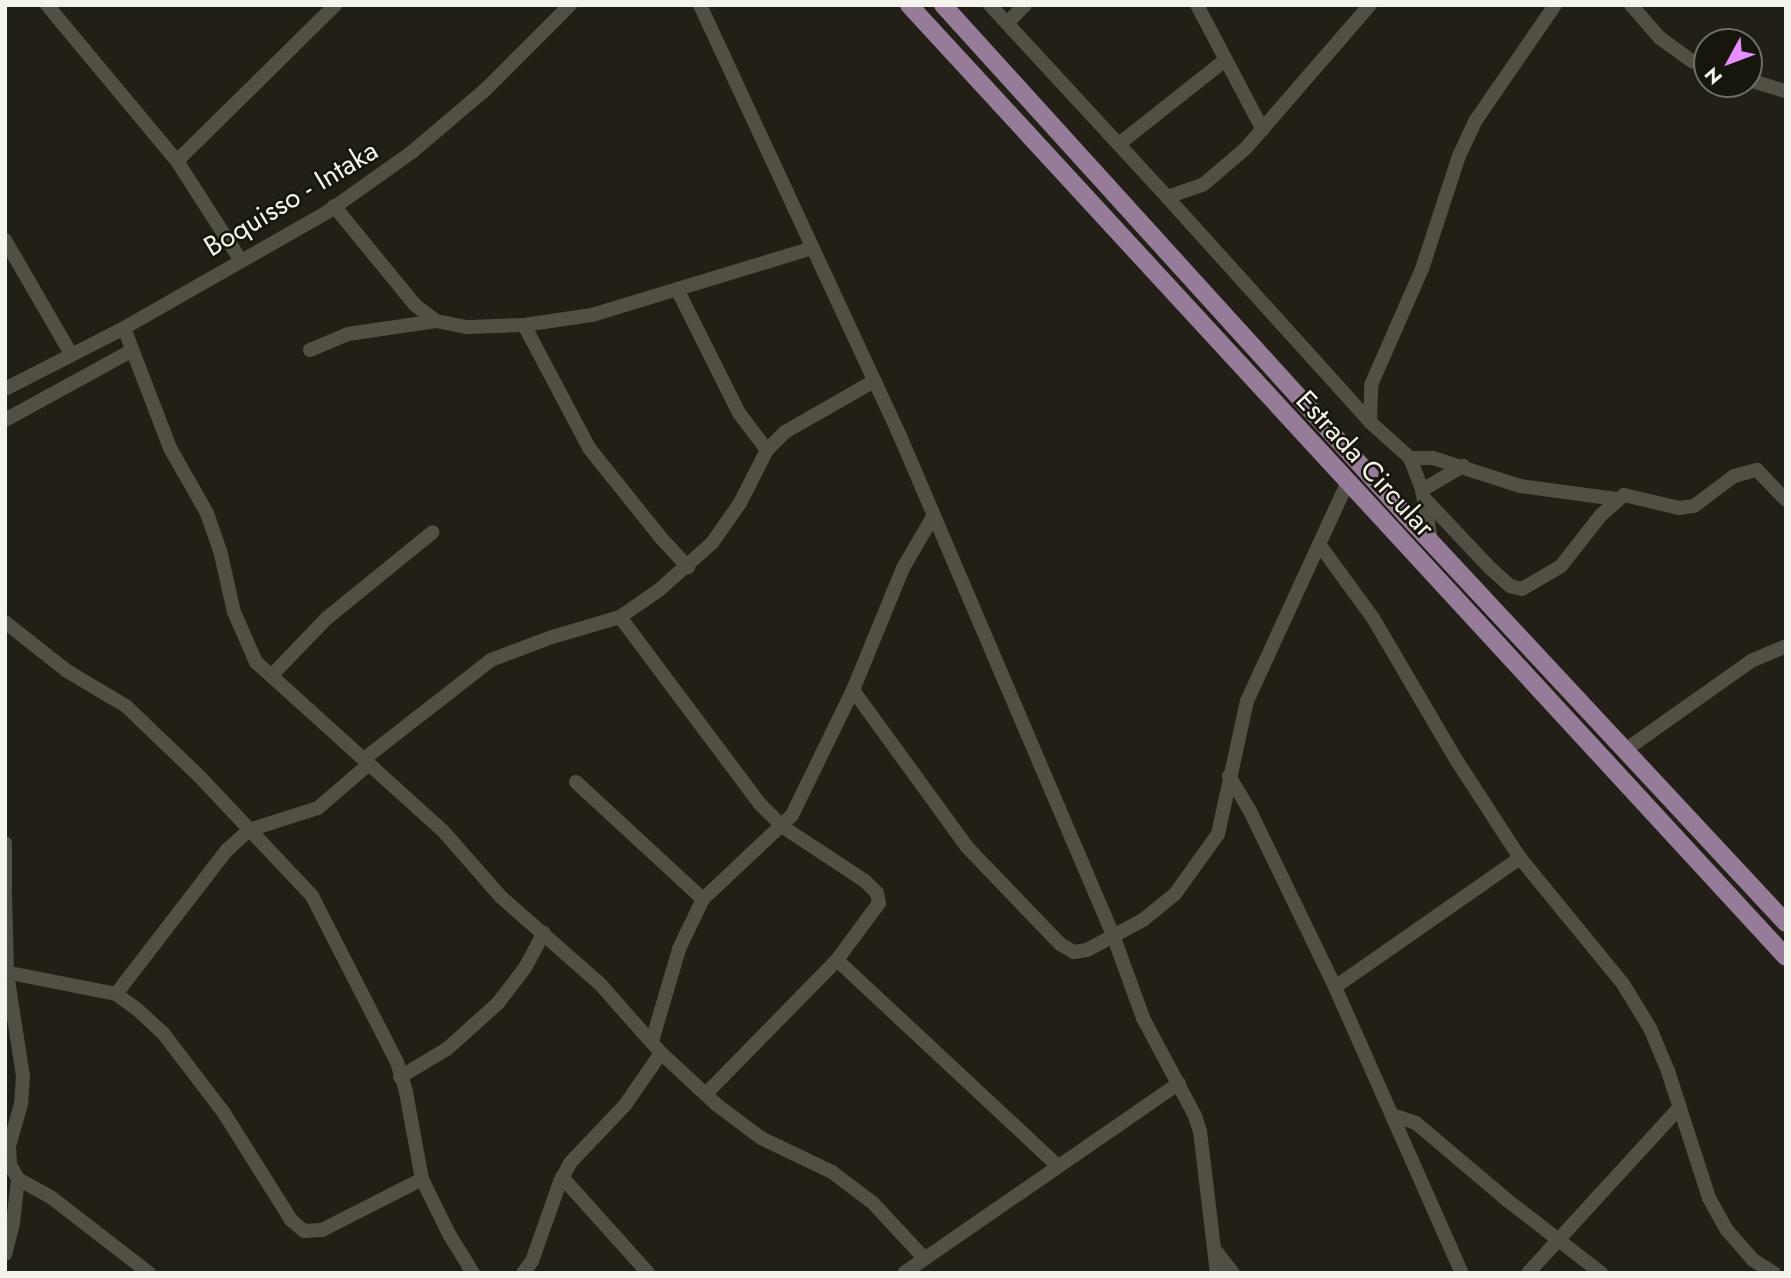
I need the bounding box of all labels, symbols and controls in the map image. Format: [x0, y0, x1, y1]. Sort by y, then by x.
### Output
north arrow [1693, 28, 1763, 98]
text: N [1698, 61, 1728, 90]
street label: Boquisso - Intaka [198, 134, 384, 264]
street label: Estrada Circular [1289, 384, 1441, 544]

